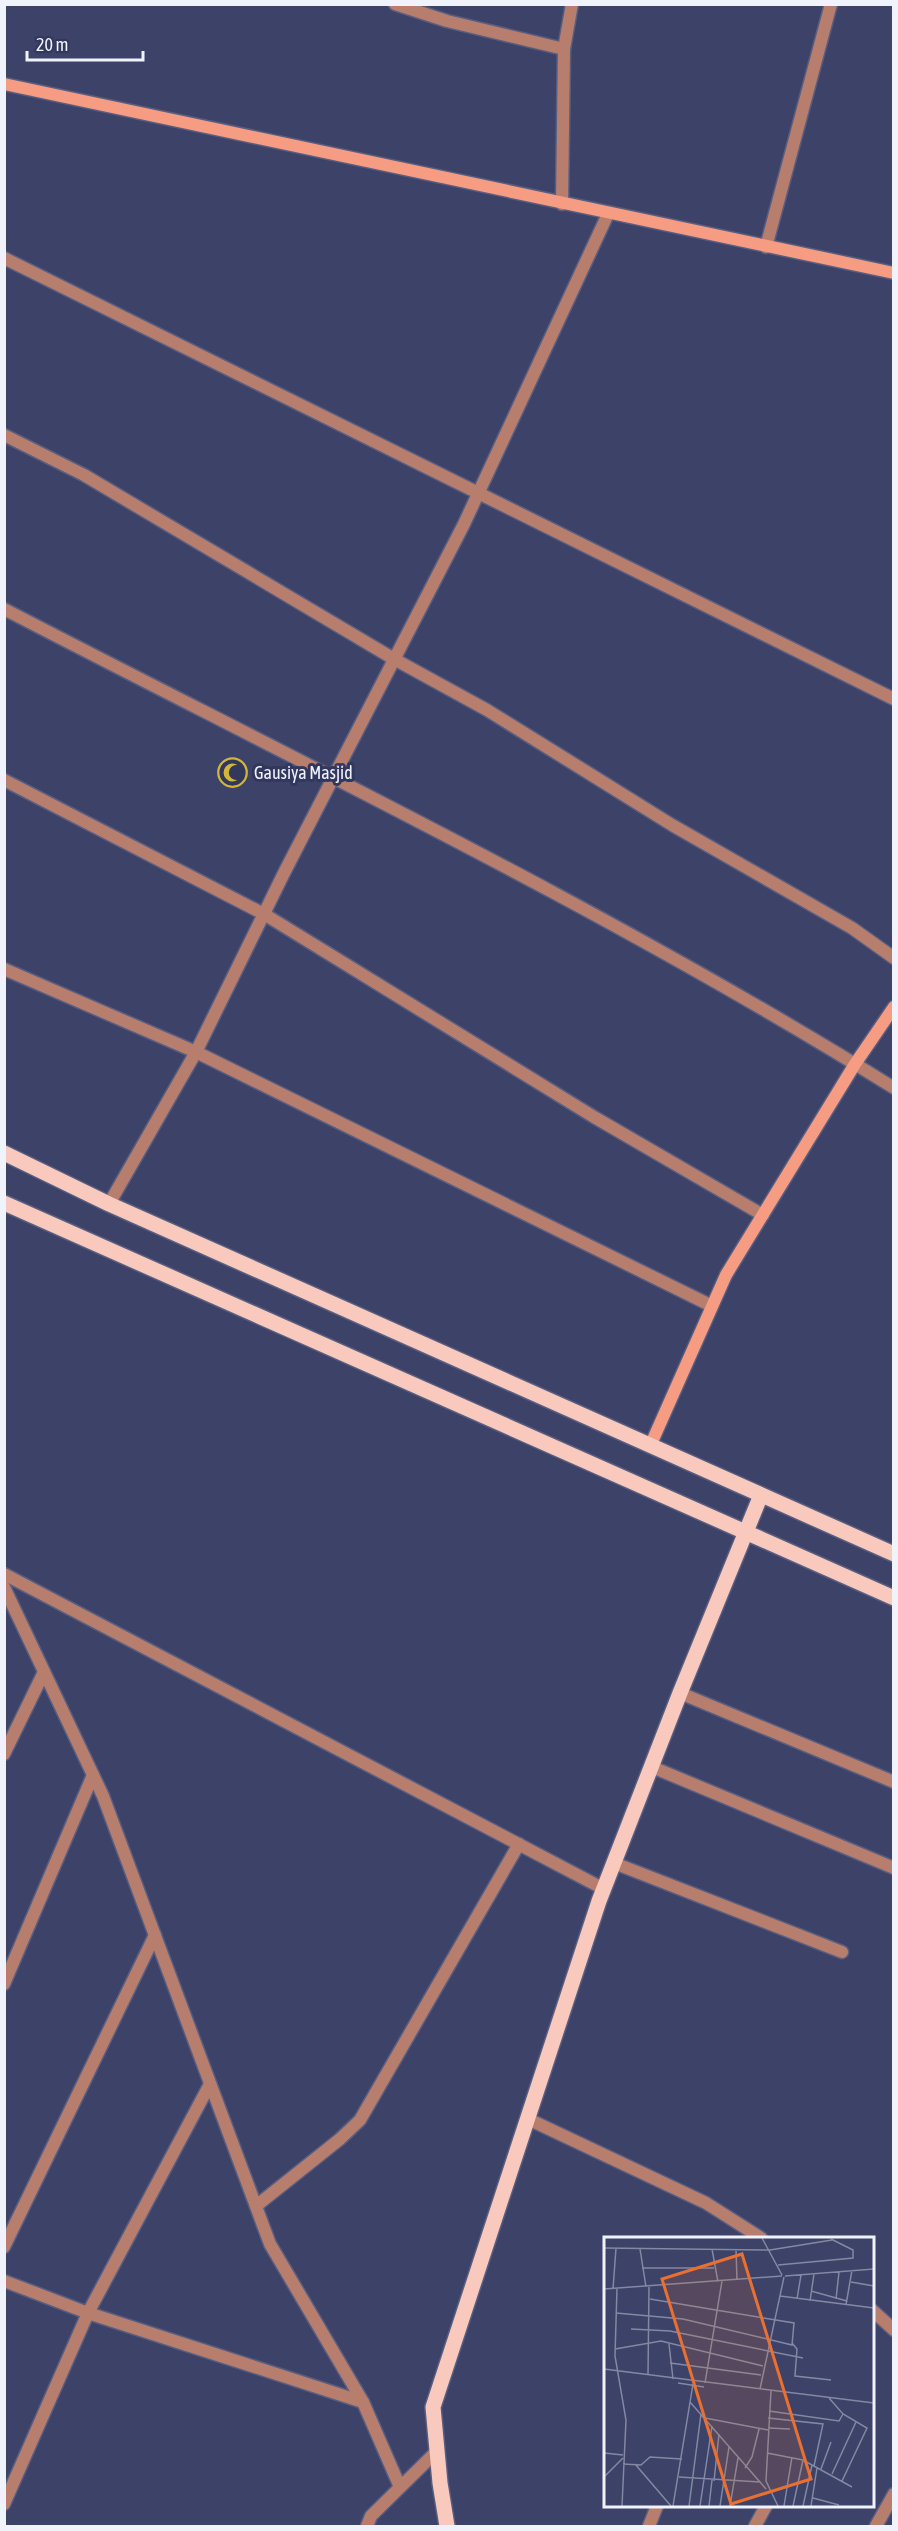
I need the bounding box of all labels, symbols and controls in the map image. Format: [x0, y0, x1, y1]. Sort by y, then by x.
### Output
scale bar [27, 24, 142, 62]
text: 20 m [36, 34, 68, 55]
mosque icon: Gausiya Masjid [217, 756, 249, 788]
place label: Gausiya Masjid [254, 762, 353, 783]
inset map [604, 2237, 874, 2507]

